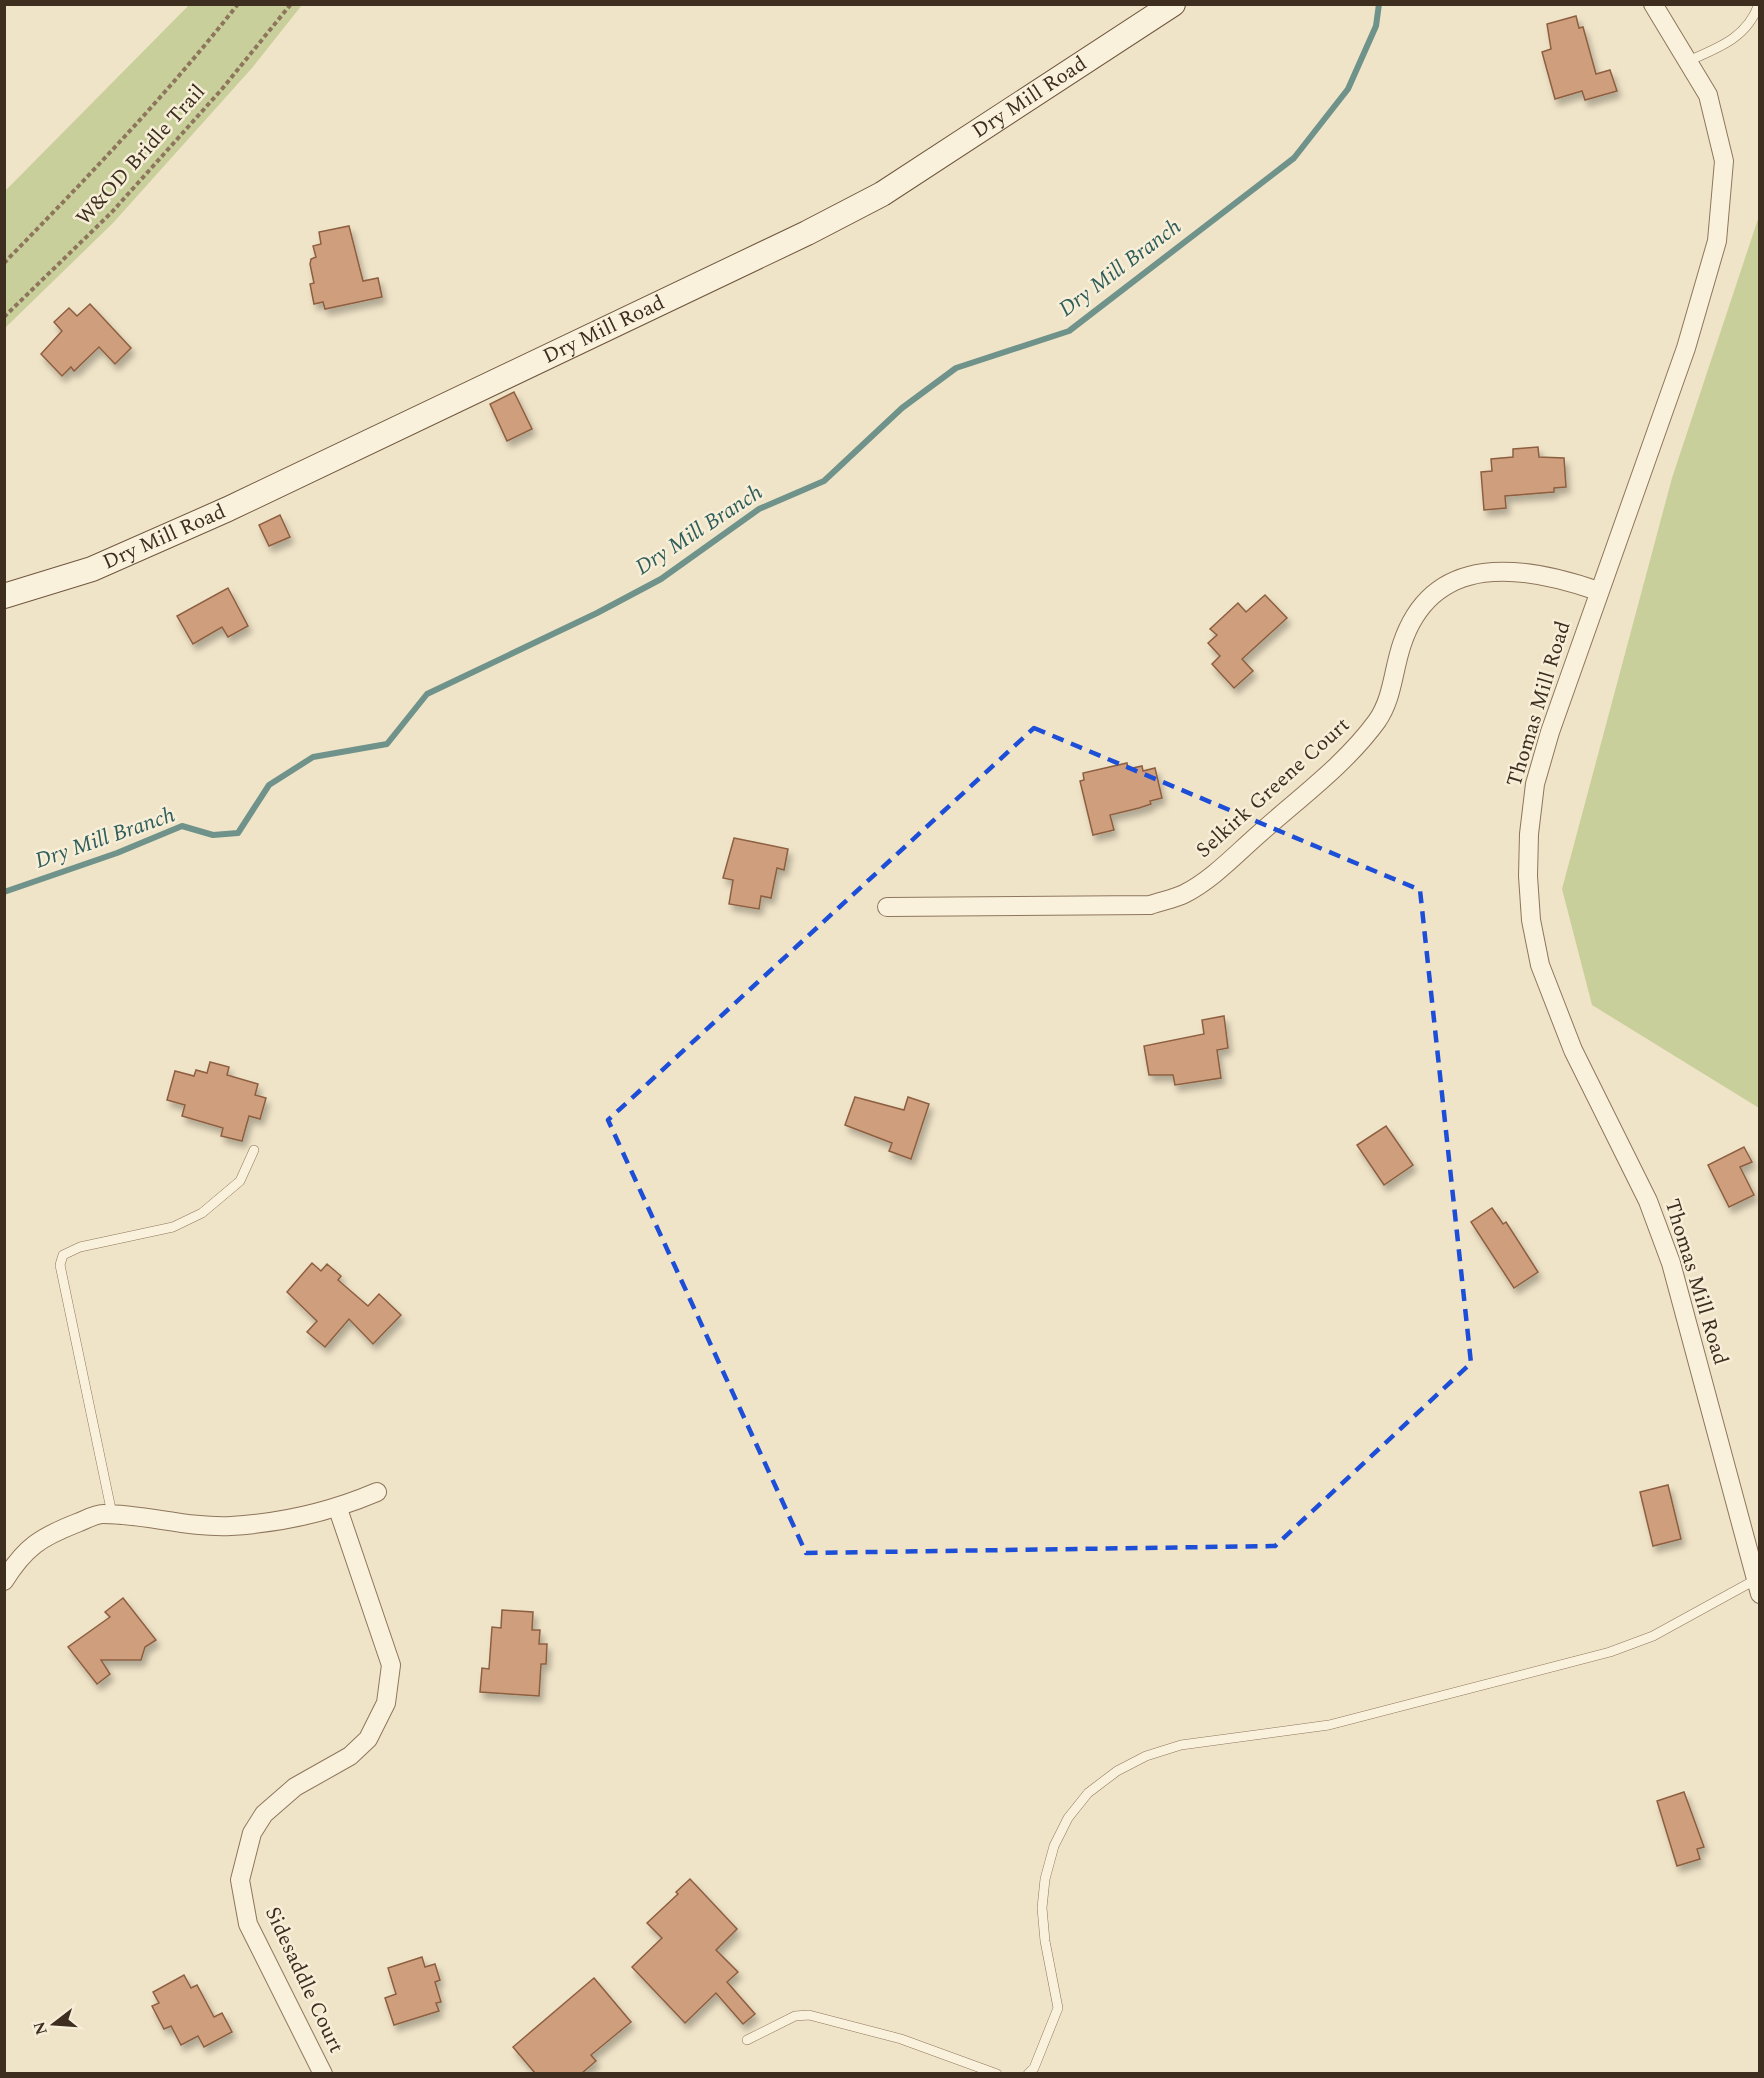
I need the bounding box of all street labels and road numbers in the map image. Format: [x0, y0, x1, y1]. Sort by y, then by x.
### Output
street label: Dry Mill Road [966, 48, 1094, 147]
street label: W&OD Bridle Trail [69, 77, 213, 233]
street label: Dry Mill Road [537, 287, 670, 373]
street label: Dry Mill Road [98, 496, 231, 578]
street label: Thomas Mill Road [1499, 617, 1579, 791]
street label: Selkirk Greene Court [1189, 710, 1357, 866]
street label: Thomas Mill Road [1656, 1195, 1736, 1369]
street label: Sidesaddle Court [256, 1902, 352, 2058]

